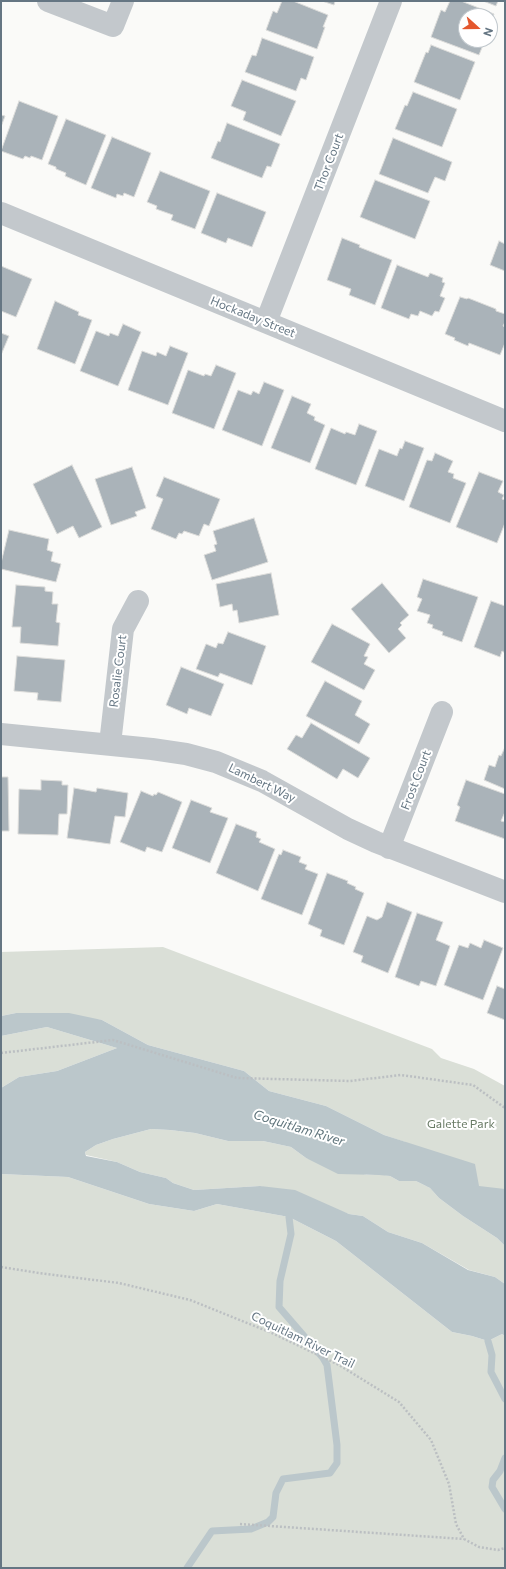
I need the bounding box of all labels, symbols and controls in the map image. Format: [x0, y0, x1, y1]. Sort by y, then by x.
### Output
north arrow [458, 8, 498, 48]
text: N [481, 26, 496, 38]
street label: Thor Court [311, 131, 347, 193]
street label: Hockaday Street [208, 293, 298, 341]
street label: Rosalie Court [106, 634, 130, 708]
street label: Frost Court [398, 748, 434, 812]
street label: Lambert Way [226, 761, 298, 805]
water label: Coquitlam River [251, 1107, 347, 1149]
park label: Galette Park [427, 1117, 495, 1131]
street label: Coquitlam River Trail [249, 1309, 357, 1371]

